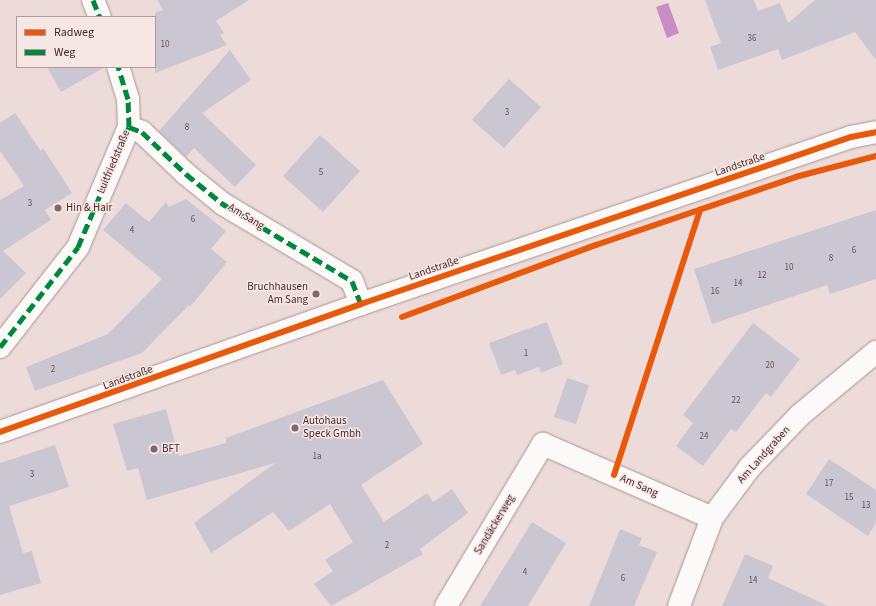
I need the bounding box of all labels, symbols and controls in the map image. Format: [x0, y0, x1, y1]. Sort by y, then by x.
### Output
legend [16, 16, 156, 68]
text: Radweg [54, 24, 94, 41]
house number: 36 [748, 34, 756, 44]
house number: 10 [161, 40, 169, 50]
text: Weg [54, 44, 75, 61]
house number: 3 [505, 108, 509, 118]
house number: 8 [185, 123, 189, 133]
street label: Luitfriedstraße [95, 128, 133, 196]
street label: Landstraße [713, 150, 767, 180]
house number: 5 [319, 168, 323, 178]
house number: 3 [28, 199, 32, 209]
place label: Hin & Hair [66, 201, 112, 215]
street label: Am Sang [225, 201, 267, 233]
marker: Hin & Hair [53, 203, 63, 213]
house number: 6 [191, 215, 195, 225]
house number: 4 [130, 226, 134, 236]
house number: 6 [852, 246, 856, 256]
street label: Landstraße [407, 254, 461, 284]
house number: 8 [829, 254, 833, 264]
house number: 10 [785, 263, 793, 273]
house number: 12 [758, 271, 766, 281]
house number: 14 [734, 279, 742, 289]
place label: Bruchhausen Am Sang [247, 281, 308, 307]
house number: 16 [711, 287, 719, 297]
marker: Bruchhausen Am Sang [311, 289, 321, 299]
house number: 1 [524, 349, 528, 359]
house number: 20 [766, 361, 774, 371]
street label: Landstraße [101, 363, 155, 393]
house number: 2 [51, 365, 55, 375]
house number: 22 [732, 396, 740, 406]
place label: Autohaus Speck Gmbh [303, 415, 361, 441]
marker: Autohaus Speck Gmbh [290, 423, 300, 433]
street label: Am Landgraben [735, 424, 793, 486]
house number: 24 [700, 432, 708, 442]
place label: BFT [162, 442, 180, 456]
marker: BFT [149, 444, 159, 454]
house number: 1a [312, 452, 322, 462]
house number: 3 [30, 470, 34, 480]
street label: Am Sang [618, 472, 660, 500]
house number: 17 [825, 479, 833, 489]
street label: Sandäckerweg [472, 493, 518, 557]
house number: 15 [845, 493, 853, 503]
house number: 13 [862, 501, 870, 511]
house number: 2 [385, 541, 389, 551]
house number: 4 [523, 568, 527, 578]
house number: 6 [621, 574, 625, 584]
house number: 14 [749, 576, 757, 586]

